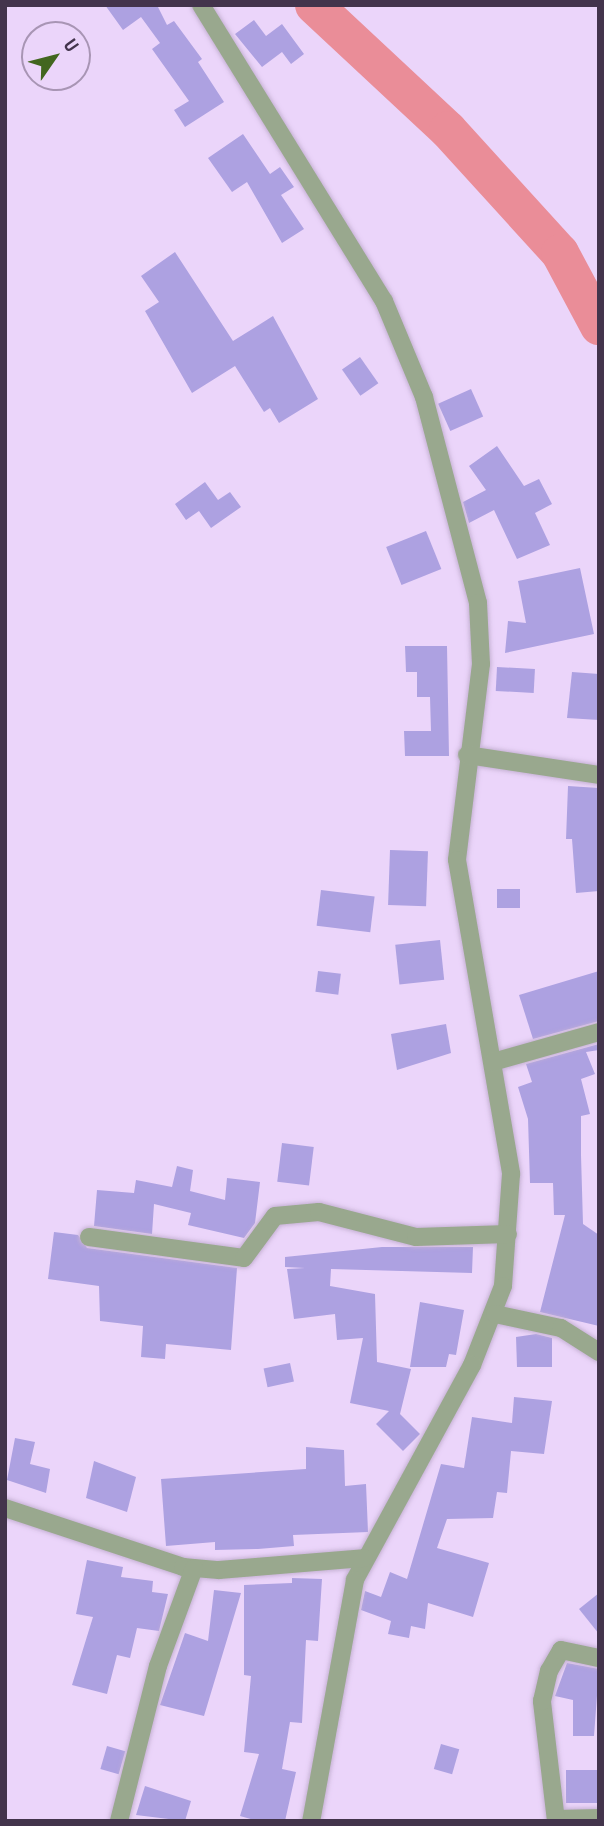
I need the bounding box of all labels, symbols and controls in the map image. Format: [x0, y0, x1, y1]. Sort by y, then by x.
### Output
north arrow [21, 21, 91, 91]
text: U [59, 34, 84, 56]

